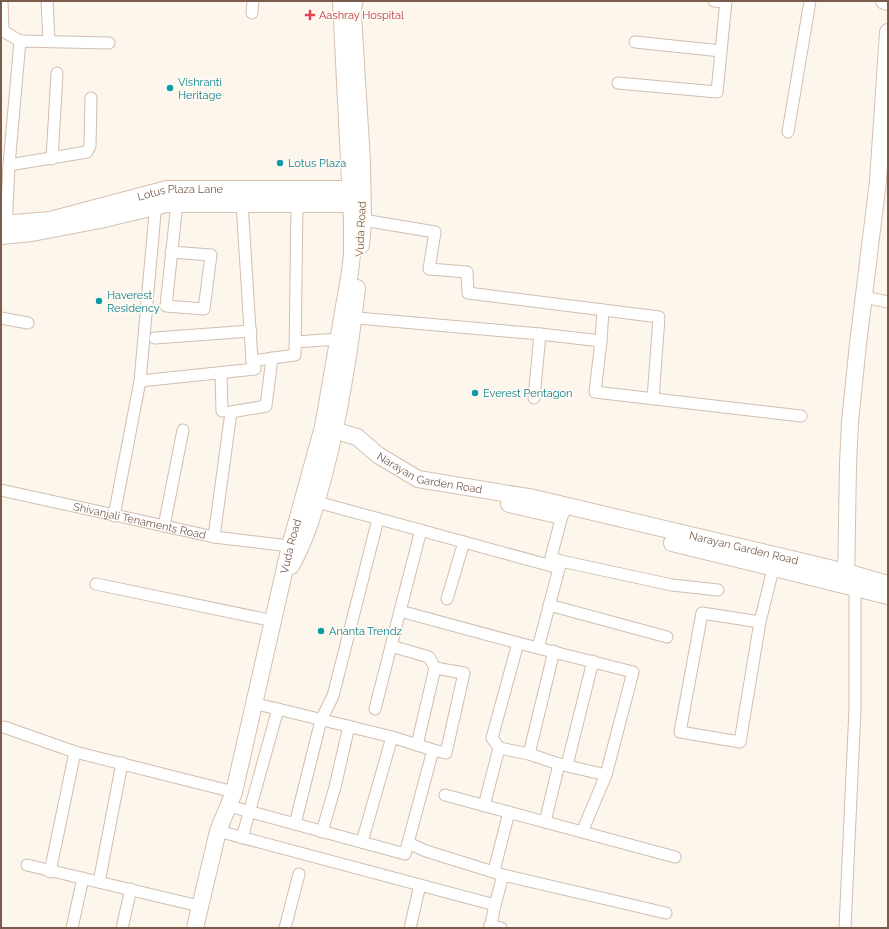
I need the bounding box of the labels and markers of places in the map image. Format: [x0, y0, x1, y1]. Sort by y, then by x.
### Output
marker: Aashray Hospital [304, 9, 316, 21]
place label: Aashray Hospital [319, 9, 404, 22]
place label: Vishranti Heritage [178, 76, 222, 102]
marker: Vishranti Heritage [165, 83, 175, 93]
place label: Lotus Plaza [288, 157, 346, 170]
marker: Lotus Plaza [275, 158, 285, 168]
place label: Haverest Residency [107, 289, 160, 315]
marker: Haverest Residency [94, 296, 104, 306]
place label: Everest Pentagon [483, 387, 573, 400]
marker: Everest Pentagon [470, 388, 480, 398]
place label: Ananta Trendz [329, 625, 402, 638]
marker: Ananta Trendz [316, 626, 326, 636]

